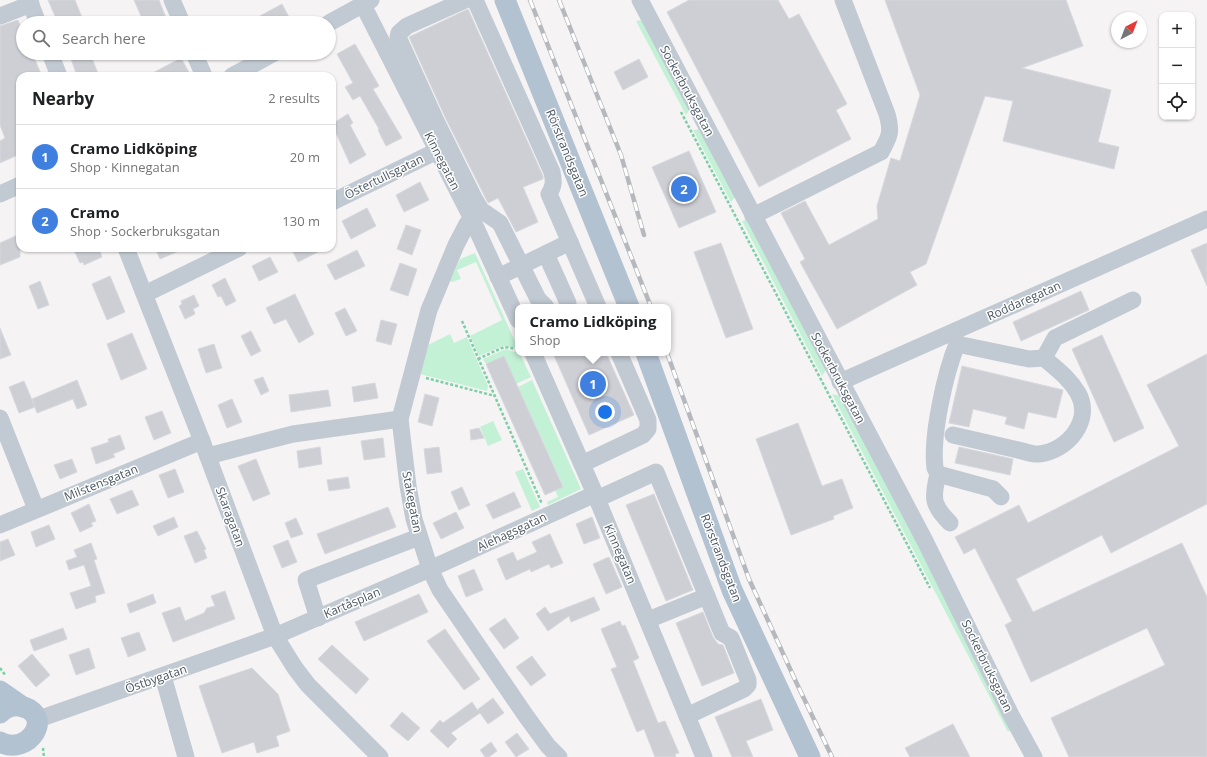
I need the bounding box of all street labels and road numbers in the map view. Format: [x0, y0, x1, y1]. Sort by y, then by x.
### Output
street label: Sockerbruksgatan [656, 42, 719, 139]
street label: Rörstrandsgatan [542, 107, 593, 199]
street label: Kinnegatan [420, 129, 464, 193]
street label: Östertullsgatan [341, 150, 426, 203]
street label: Roddaregatan [984, 277, 1063, 324]
street label: Sockerbruksgatan [807, 329, 870, 426]
street label: Milstensgatan [61, 460, 140, 505]
street label: Stakegatan [398, 470, 427, 534]
street label: Skaragatan [212, 484, 249, 549]
street label: Alehagsgatan [474, 508, 549, 555]
street label: Rörstrandsgatan [697, 511, 746, 604]
street label: Kinnegatan [600, 521, 641, 586]
street label: Kartåsplan [321, 583, 383, 622]
street label: Sockerbruksgatan [958, 617, 1017, 715]
street label: Östbygatan [123, 660, 189, 697]

